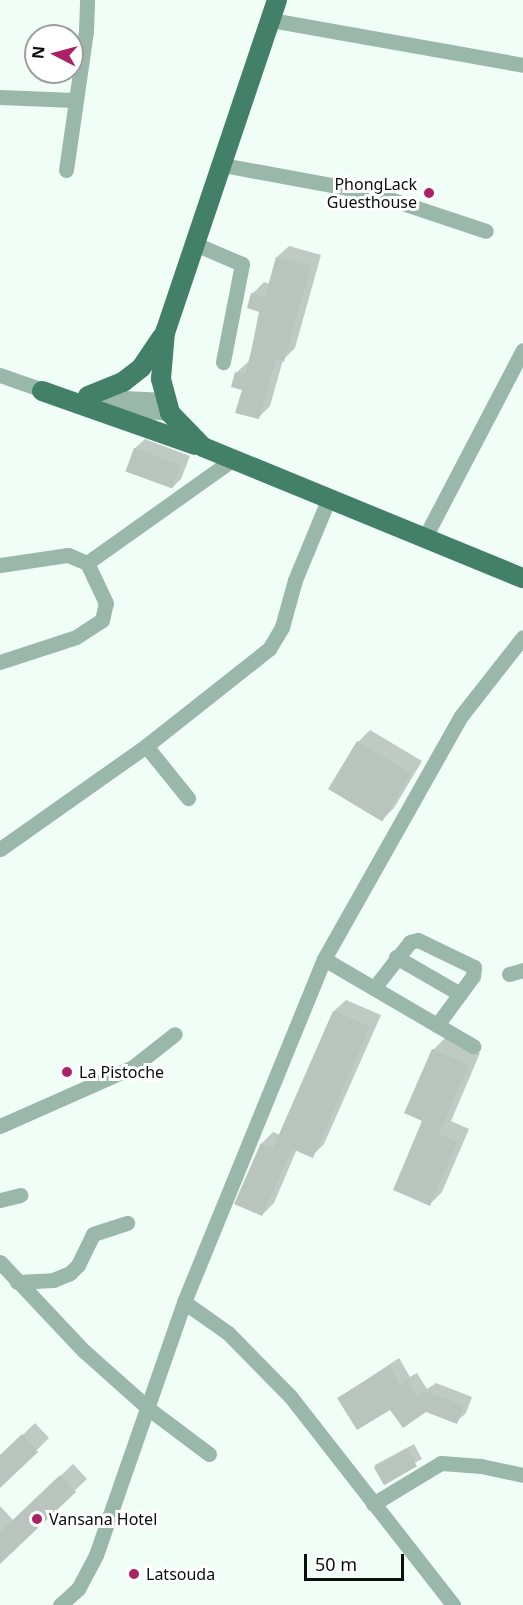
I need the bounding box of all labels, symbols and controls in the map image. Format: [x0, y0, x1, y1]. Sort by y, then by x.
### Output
north arrow [24, 24, 84, 84]
text: N [26, 45, 50, 60]
place label: PhongLack Guesthouse [327, 174, 417, 212]
marker: PhongLack Guesthouse [422, 186, 436, 200]
place label: La Pistoche [79, 1062, 164, 1082]
marker: La Pistoche [60, 1065, 74, 1079]
place label: Vansana Hotel [49, 1509, 157, 1529]
marker: Vansana Hotel [30, 1512, 44, 1526]
scale bar [307, 1542, 408, 1580]
text: 50 m [315, 1552, 357, 1576]
place label: Latsouda [146, 1564, 215, 1584]
marker: Latsouda [127, 1567, 141, 1581]

